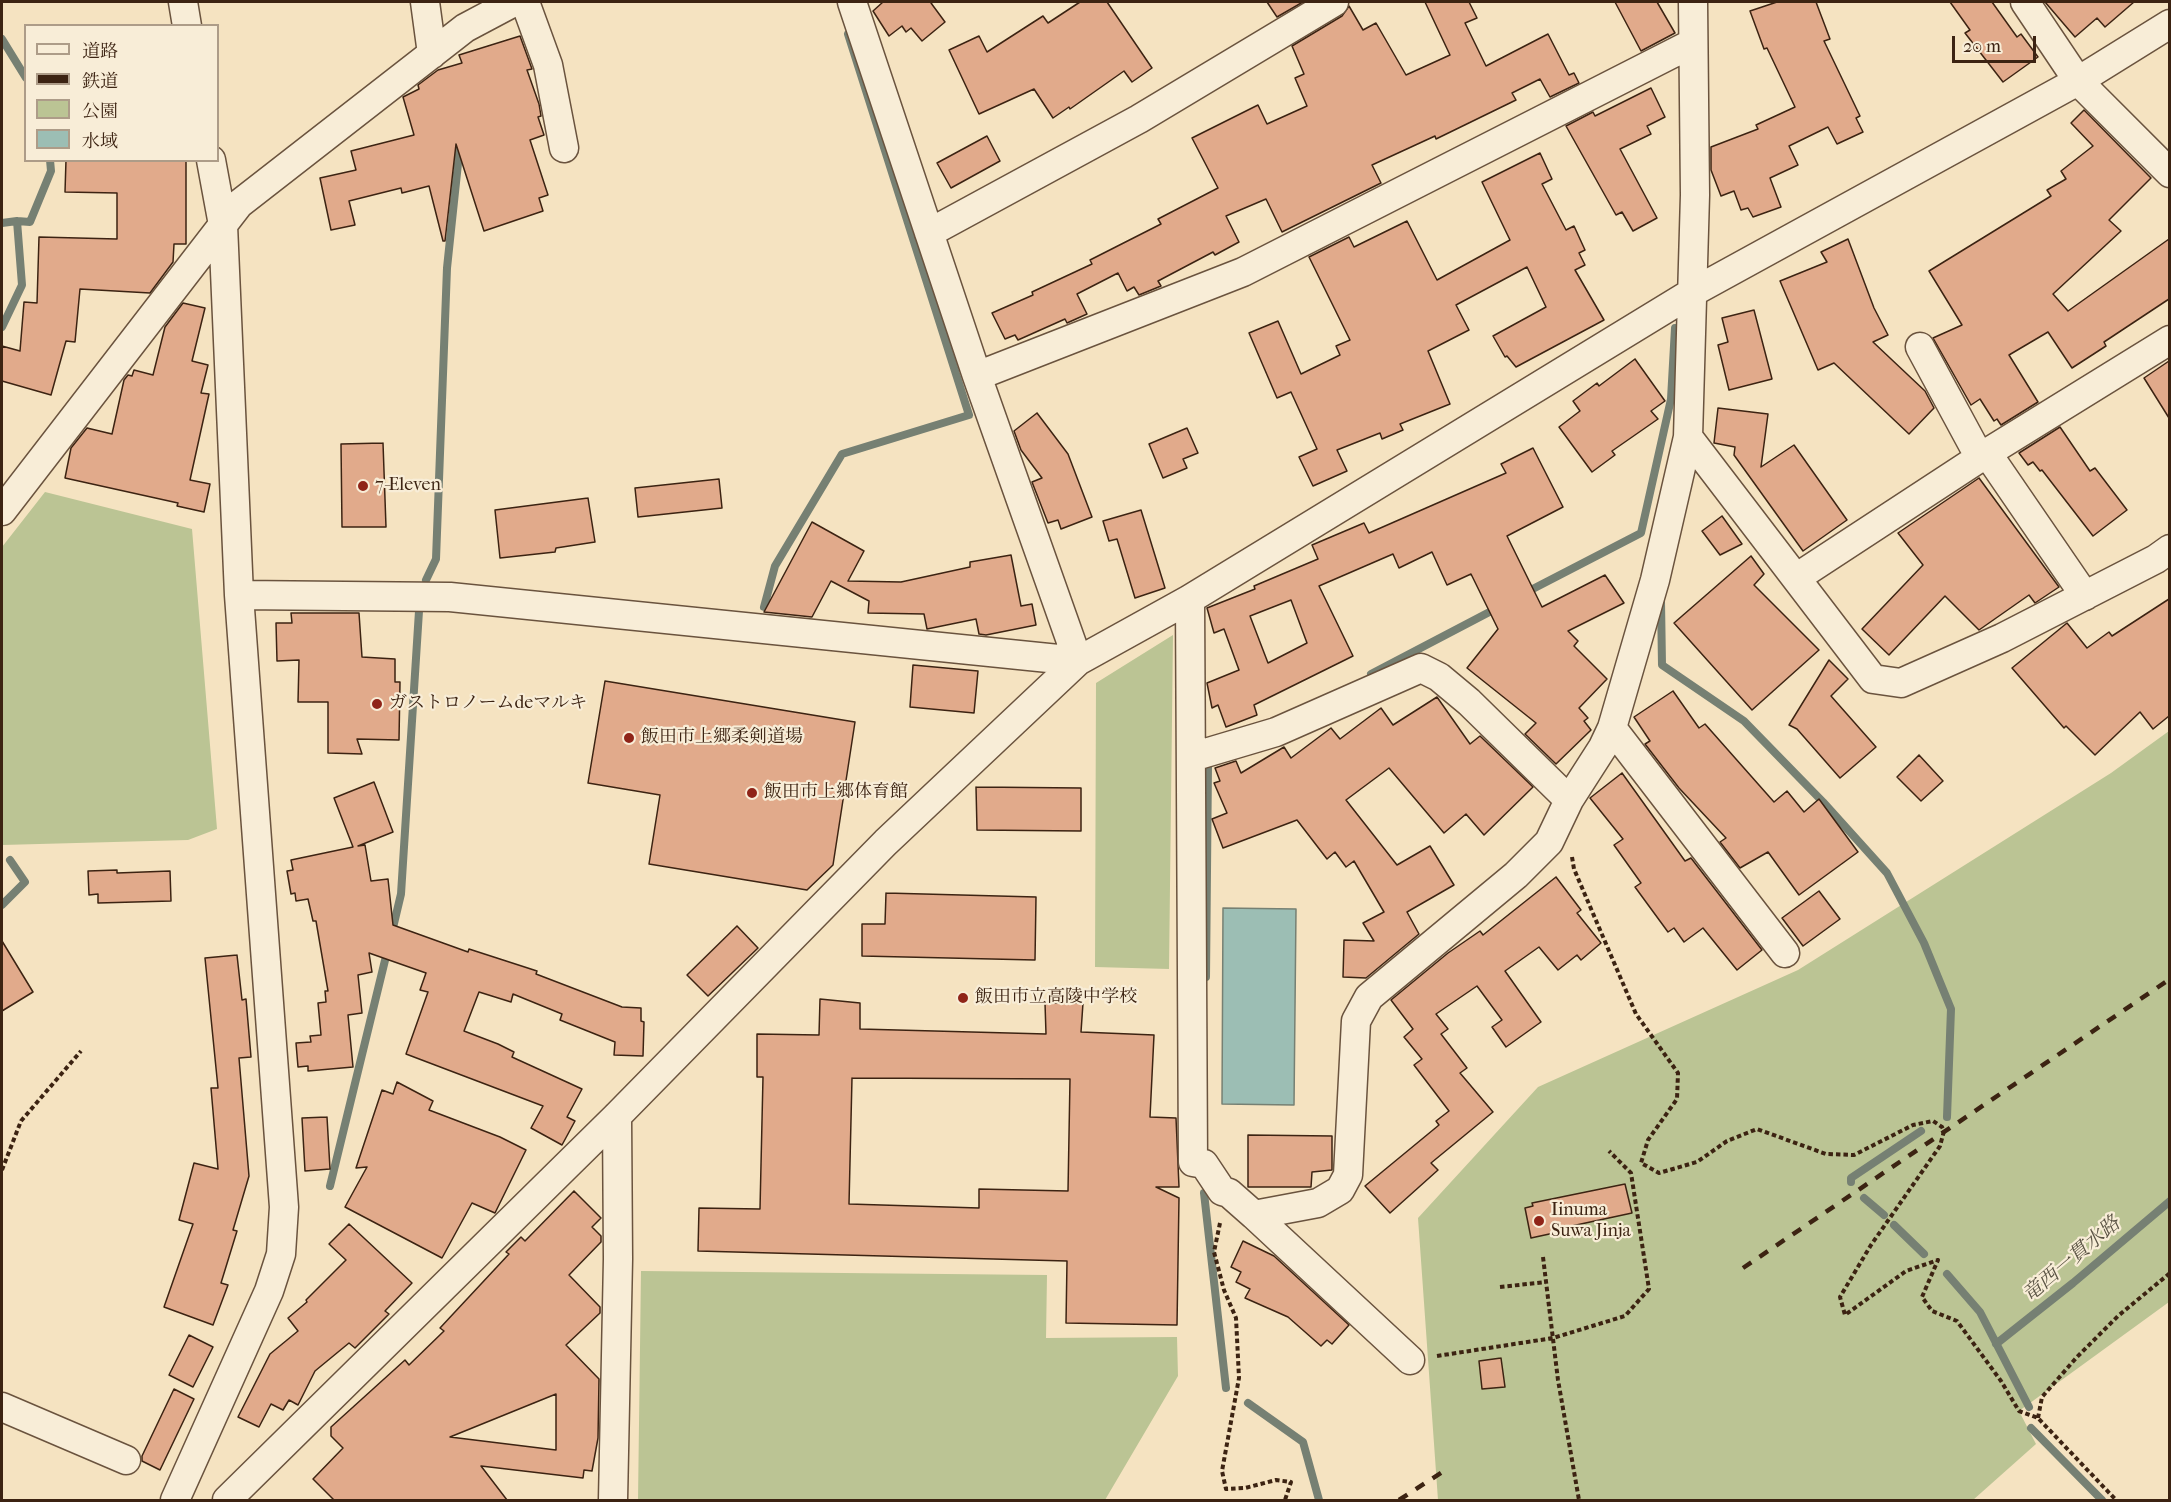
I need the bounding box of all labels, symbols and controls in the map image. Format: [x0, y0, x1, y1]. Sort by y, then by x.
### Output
legend [24, 24, 219, 162]
scale bar [1955, 24, 2039, 62]
text: 20 m [1963, 36, 2001, 57]
text: 道路 [82, 41, 118, 62]
text: 鉄道 [82, 71, 118, 92]
text: 公園 [82, 101, 118, 122]
text: 水域 [82, 131, 118, 152]
place label: 7-Eleven [375, 475, 441, 497]
marker: 7-Eleven [356, 479, 370, 493]
place label: ガストロノームdeマルキ [389, 693, 587, 715]
marker: ガストロノームdeマルキ [370, 697, 384, 711]
place label: 飯田市上郷柔剣道場 [641, 727, 803, 749]
marker: 飯田市上郷柔剣道場 [622, 731, 636, 745]
place label: 飯田市上郷体育館 [764, 782, 908, 804]
marker: 飯田市上郷体育館 [745, 786, 759, 800]
place label: 飯田市立高陵中学校 [975, 987, 1137, 1009]
marker: 飯田市立高陵中学校 [956, 991, 970, 1005]
place label: Iinuma Suwa Jinja [1551, 1200, 1631, 1242]
water label: 竜西一貫水路 [2018, 1212, 2126, 1308]
marker: Iinuma Suwa Jinja [1532, 1214, 1546, 1228]

